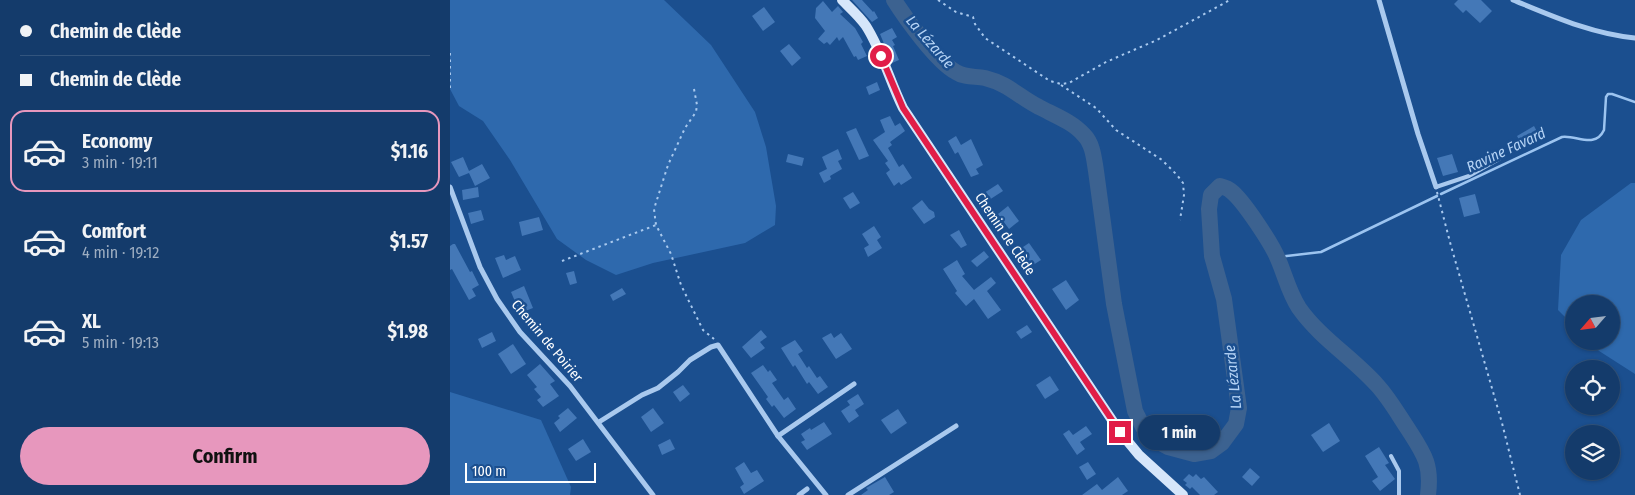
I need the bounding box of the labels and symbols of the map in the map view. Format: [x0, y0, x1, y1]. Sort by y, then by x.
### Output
water label: La Lézarde [902, 12, 958, 72]
route start [870, 45, 892, 67]
water label: Ravine Favard [1464, 124, 1548, 176]
street label: Chemin de Clède [971, 190, 1039, 279]
north arrow [1565, 295, 1620, 350]
street label: Chemin de Poirier [508, 296, 586, 386]
water label: La Lézarde [1221, 344, 1245, 410]
callout: 1 min [1138, 414, 1220, 450]
route end [1109, 421, 1131, 443]
scale bar [465, 460, 596, 483]

